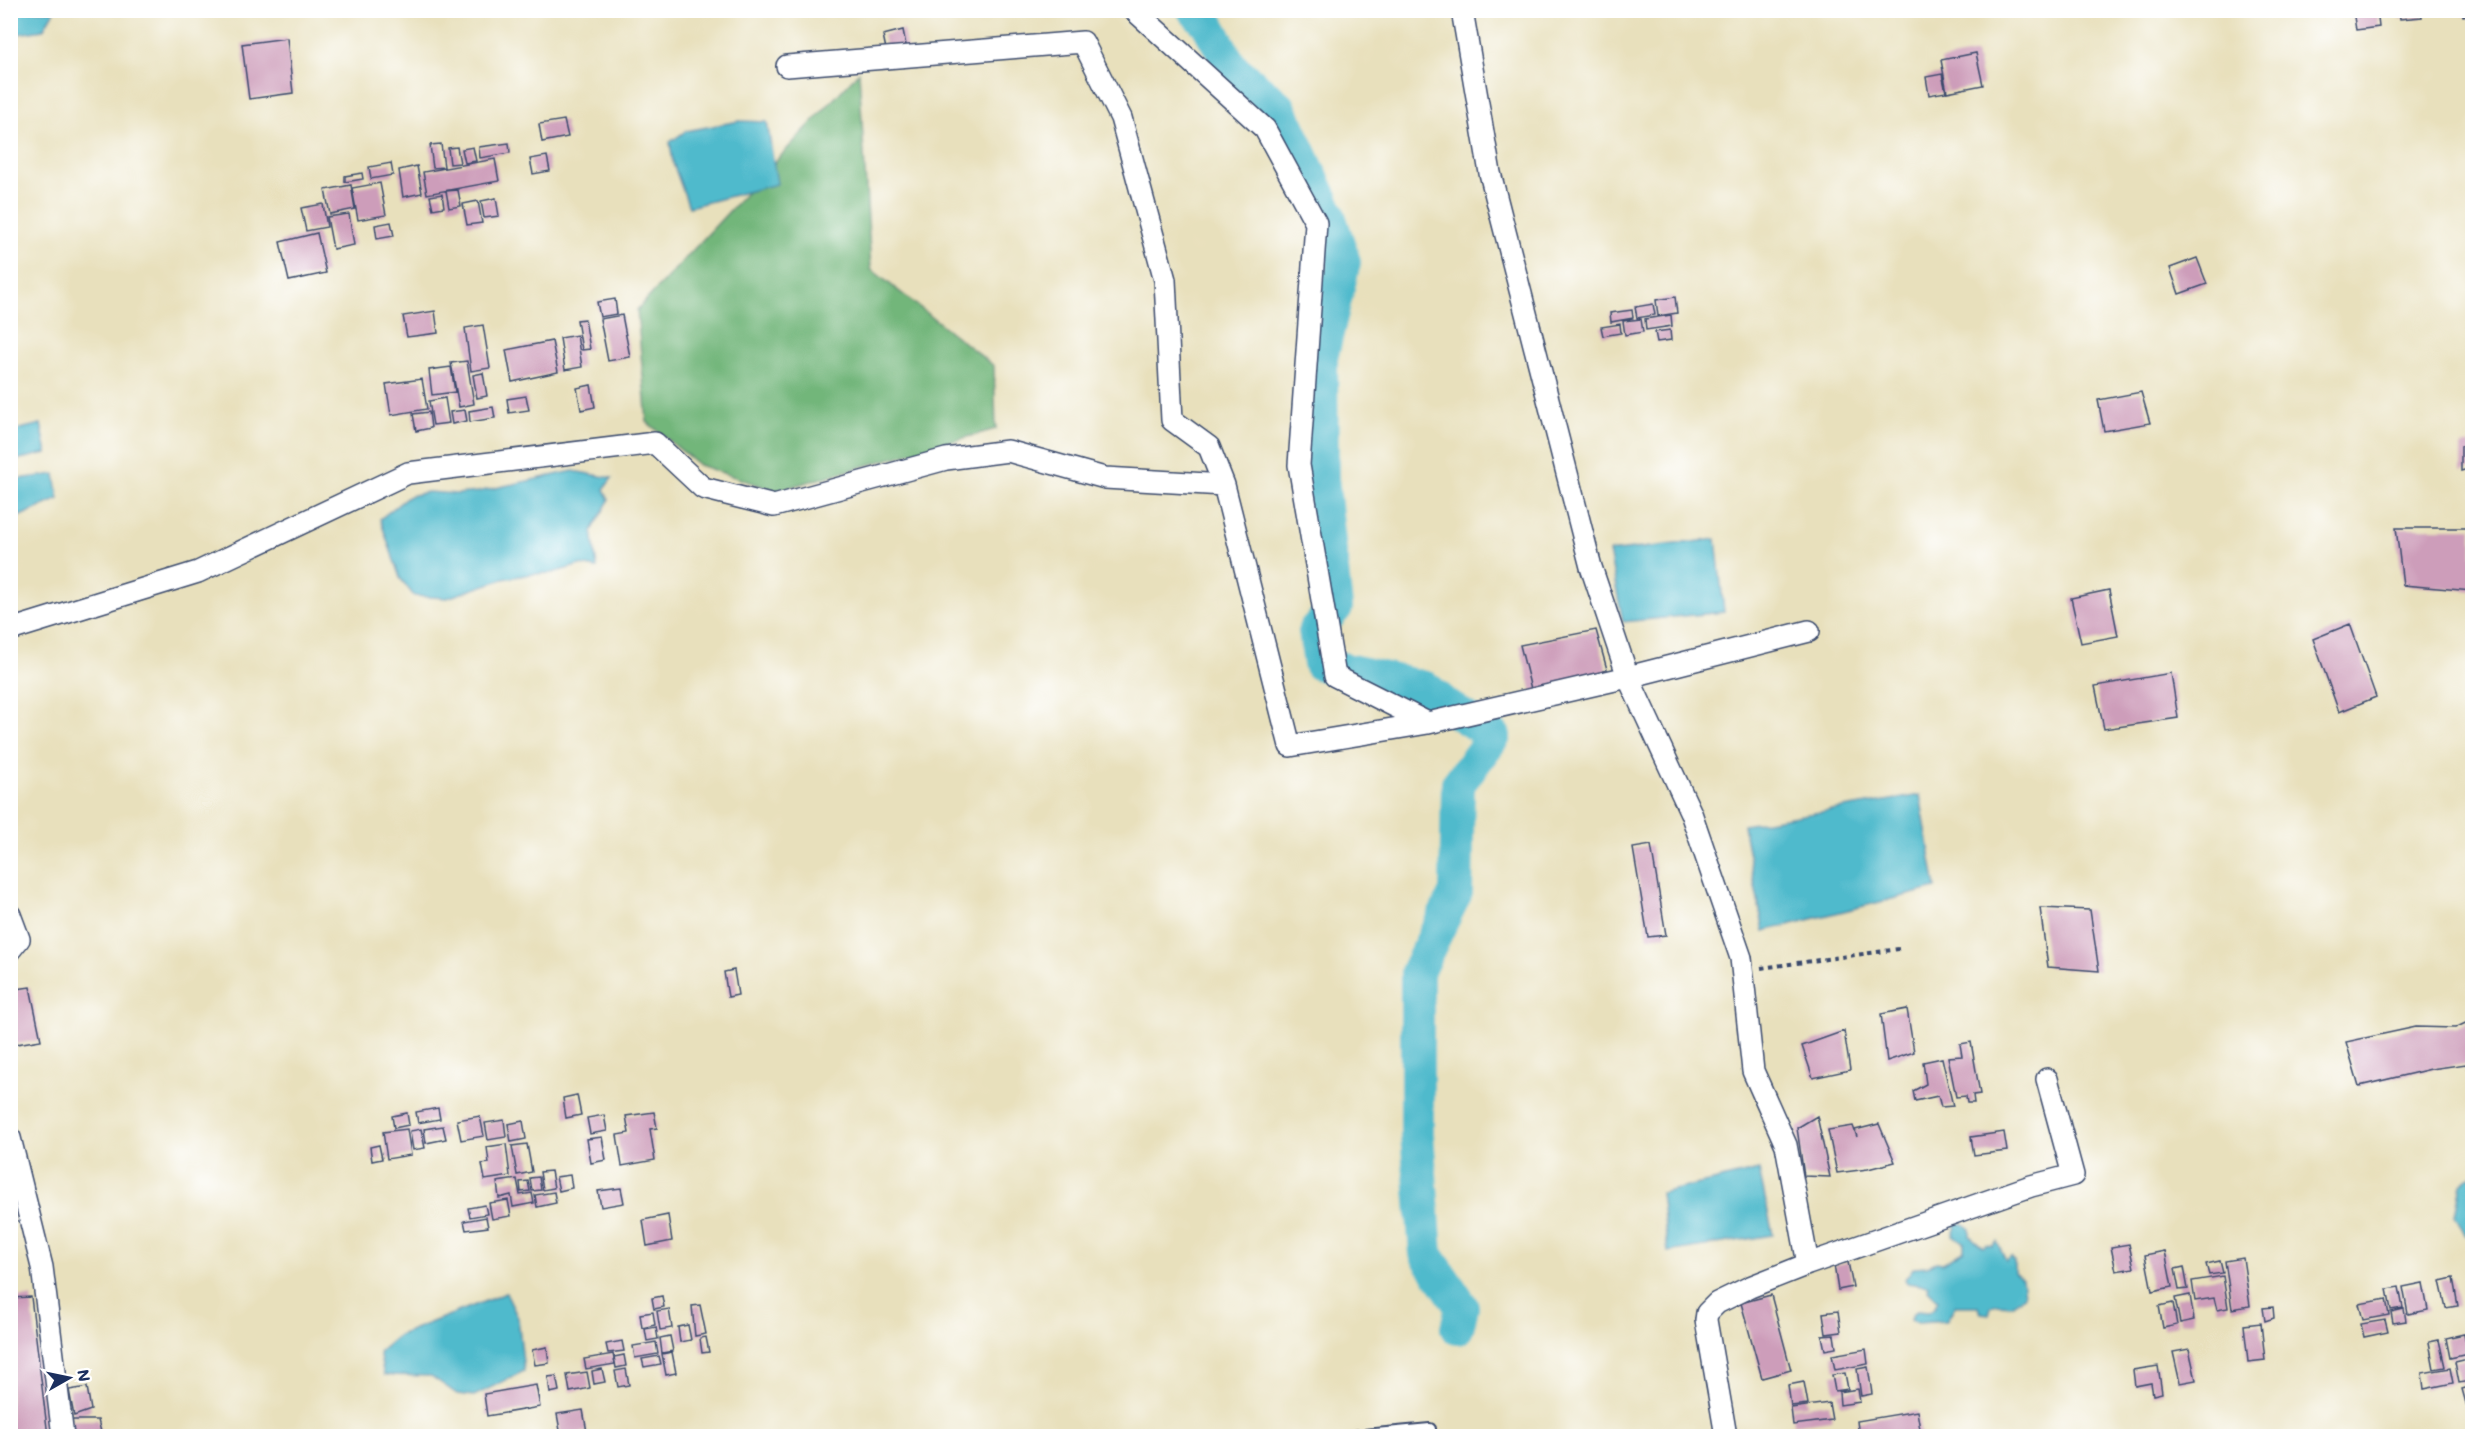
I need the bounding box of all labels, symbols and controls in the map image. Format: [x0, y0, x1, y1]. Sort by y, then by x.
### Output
north arrow [39, 1348, 99, 1408]
text: N [73, 1368, 96, 1383]

